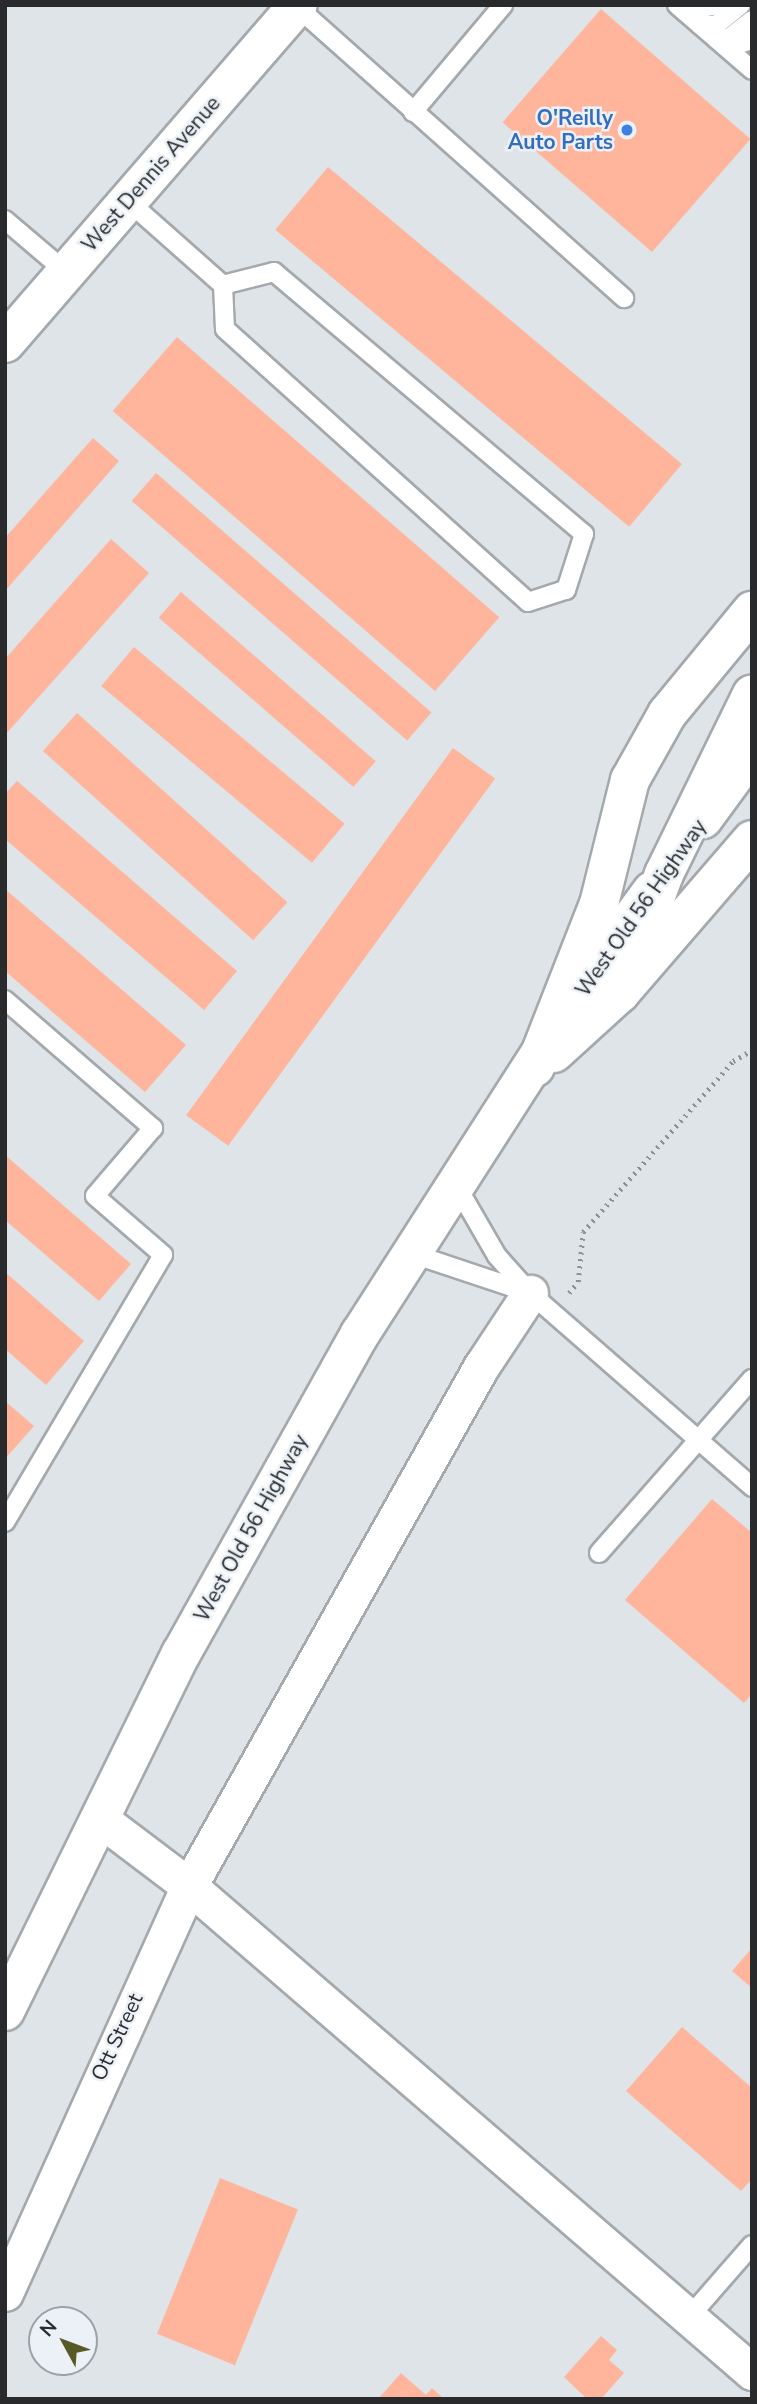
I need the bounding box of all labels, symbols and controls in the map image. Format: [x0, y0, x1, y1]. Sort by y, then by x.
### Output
street label: West Dennis Avenue [76, 91, 226, 257]
place label: O'Reilly Auto Parts [508, 105, 613, 155]
marker: O'Reilly Auto Parts [619, 122, 635, 138]
street label: West Old 56 Highway [570, 815, 712, 1001]
street label: West Old 56 Highway [189, 1430, 313, 1626]
street label: Ott Street [86, 1989, 148, 2085]
north arrow [28, 2306, 98, 2376]
text: N [34, 2315, 63, 2342]

